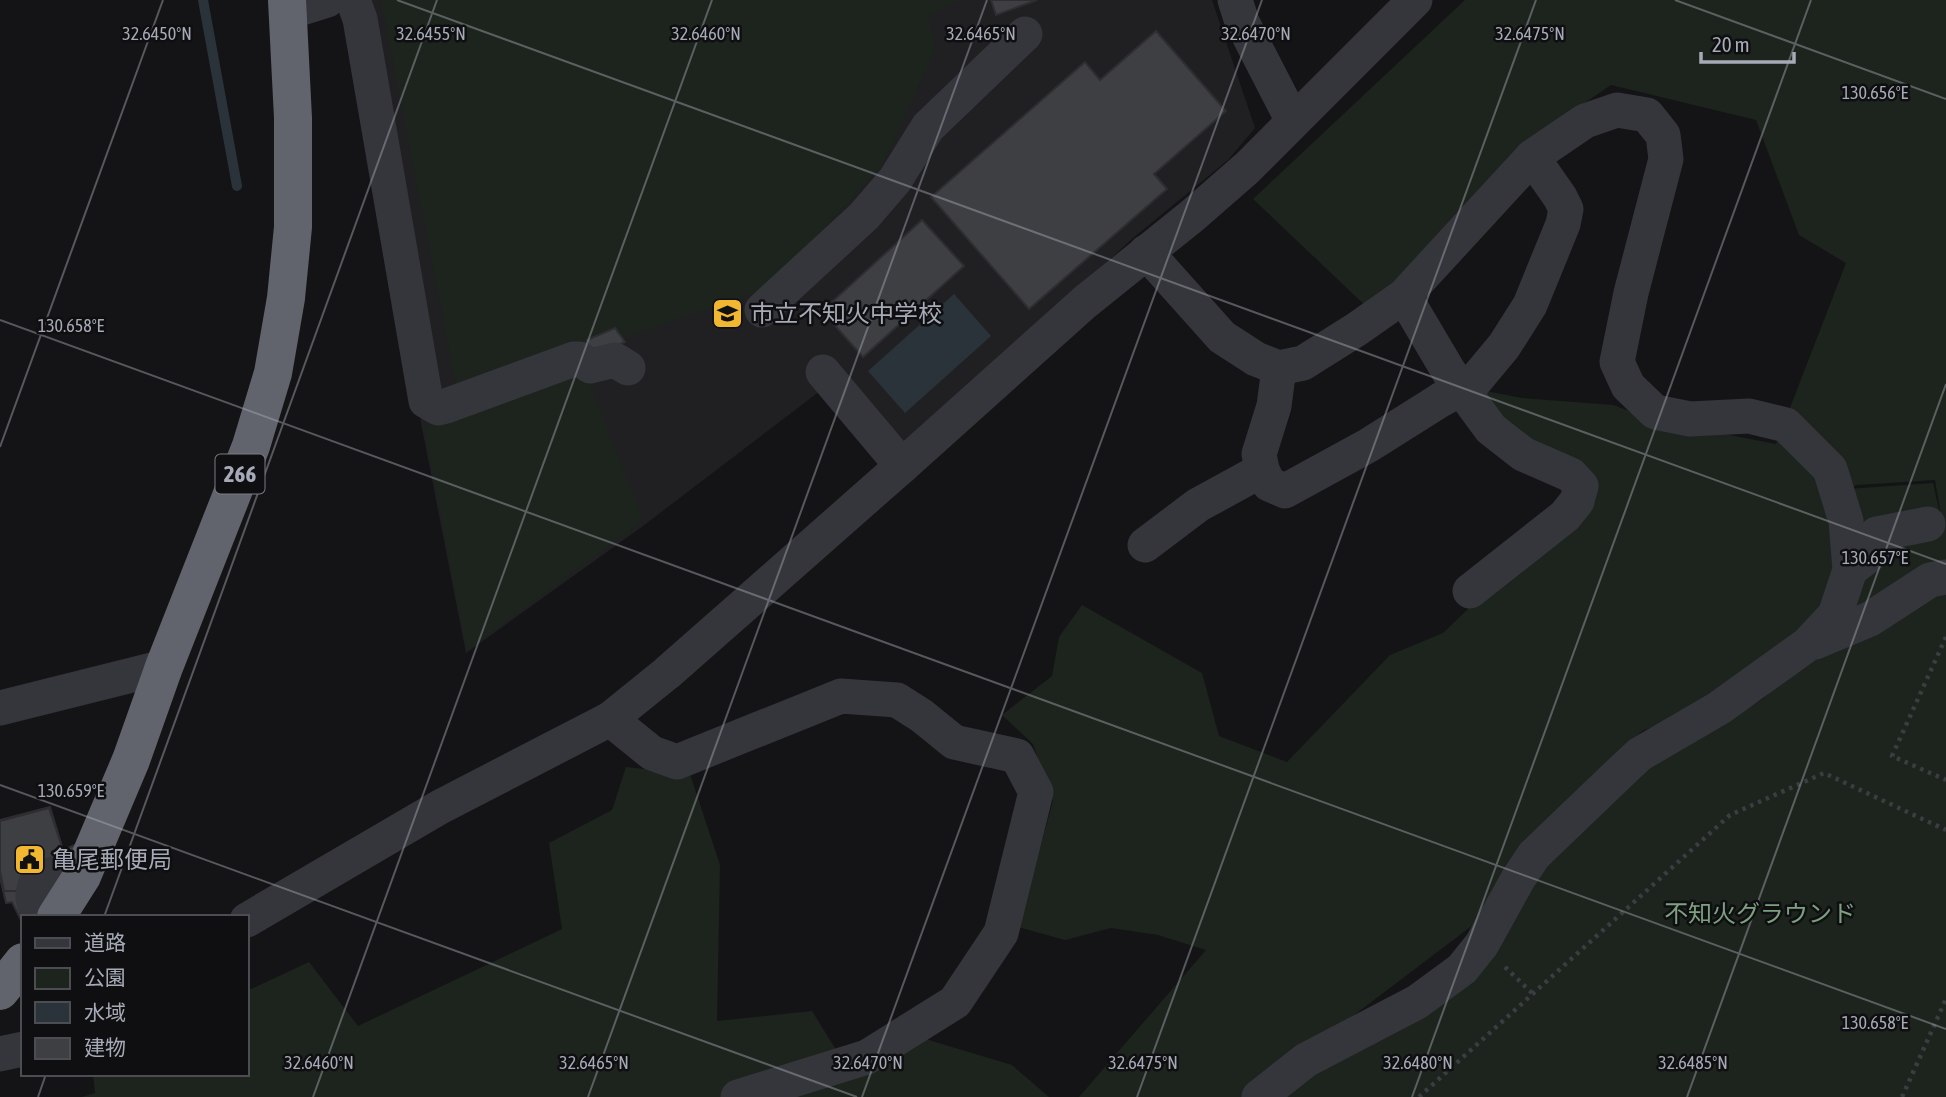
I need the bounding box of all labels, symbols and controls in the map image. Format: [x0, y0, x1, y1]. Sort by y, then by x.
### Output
scale bar [1701, 21, 1794, 65]
text: 32.6450°N [122, 23, 192, 44]
text: 32.6455°N [396, 23, 466, 44]
text: 32.6460°N [671, 23, 741, 44]
text: 32.6465°N [946, 23, 1016, 44]
text: 32.6470°N [1221, 23, 1291, 44]
text: 32.6475°N [1495, 23, 1565, 44]
text: 20 m [1712, 32, 1750, 56]
text: 130.656°E [1842, 82, 1909, 103]
school or university icon: 市立不知火中学校 [710, 296, 744, 330]
place label: 市立不知火中学校 [750, 300, 942, 327]
text: 130.658°E [38, 315, 105, 336]
road number: 266 [216, 454, 264, 494]
text: 130.657°E [1842, 547, 1909, 568]
text: 130.659°E [38, 780, 105, 801]
public building icon: 亀尾郵便局 [12, 842, 46, 876]
place label: 亀尾郵便局 [52, 846, 172, 873]
park label: 不知火グラウンド [1664, 900, 1856, 927]
legend [21, 915, 248, 1076]
text: 道路 [84, 930, 126, 954]
text: 公園 [84, 965, 126, 989]
text: 水域 [84, 1000, 126, 1024]
text: 130.658°E [1842, 1012, 1909, 1033]
text: 建物 [84, 1035, 126, 1059]
text: 32.6460°N [284, 1052, 354, 1073]
text: 32.6465°N [559, 1052, 629, 1073]
text: 32.6470°N [833, 1052, 903, 1073]
text: 32.6475°N [1108, 1052, 1178, 1073]
text: 32.6480°N [1383, 1052, 1453, 1073]
text: 32.6485°N [1658, 1052, 1728, 1073]

